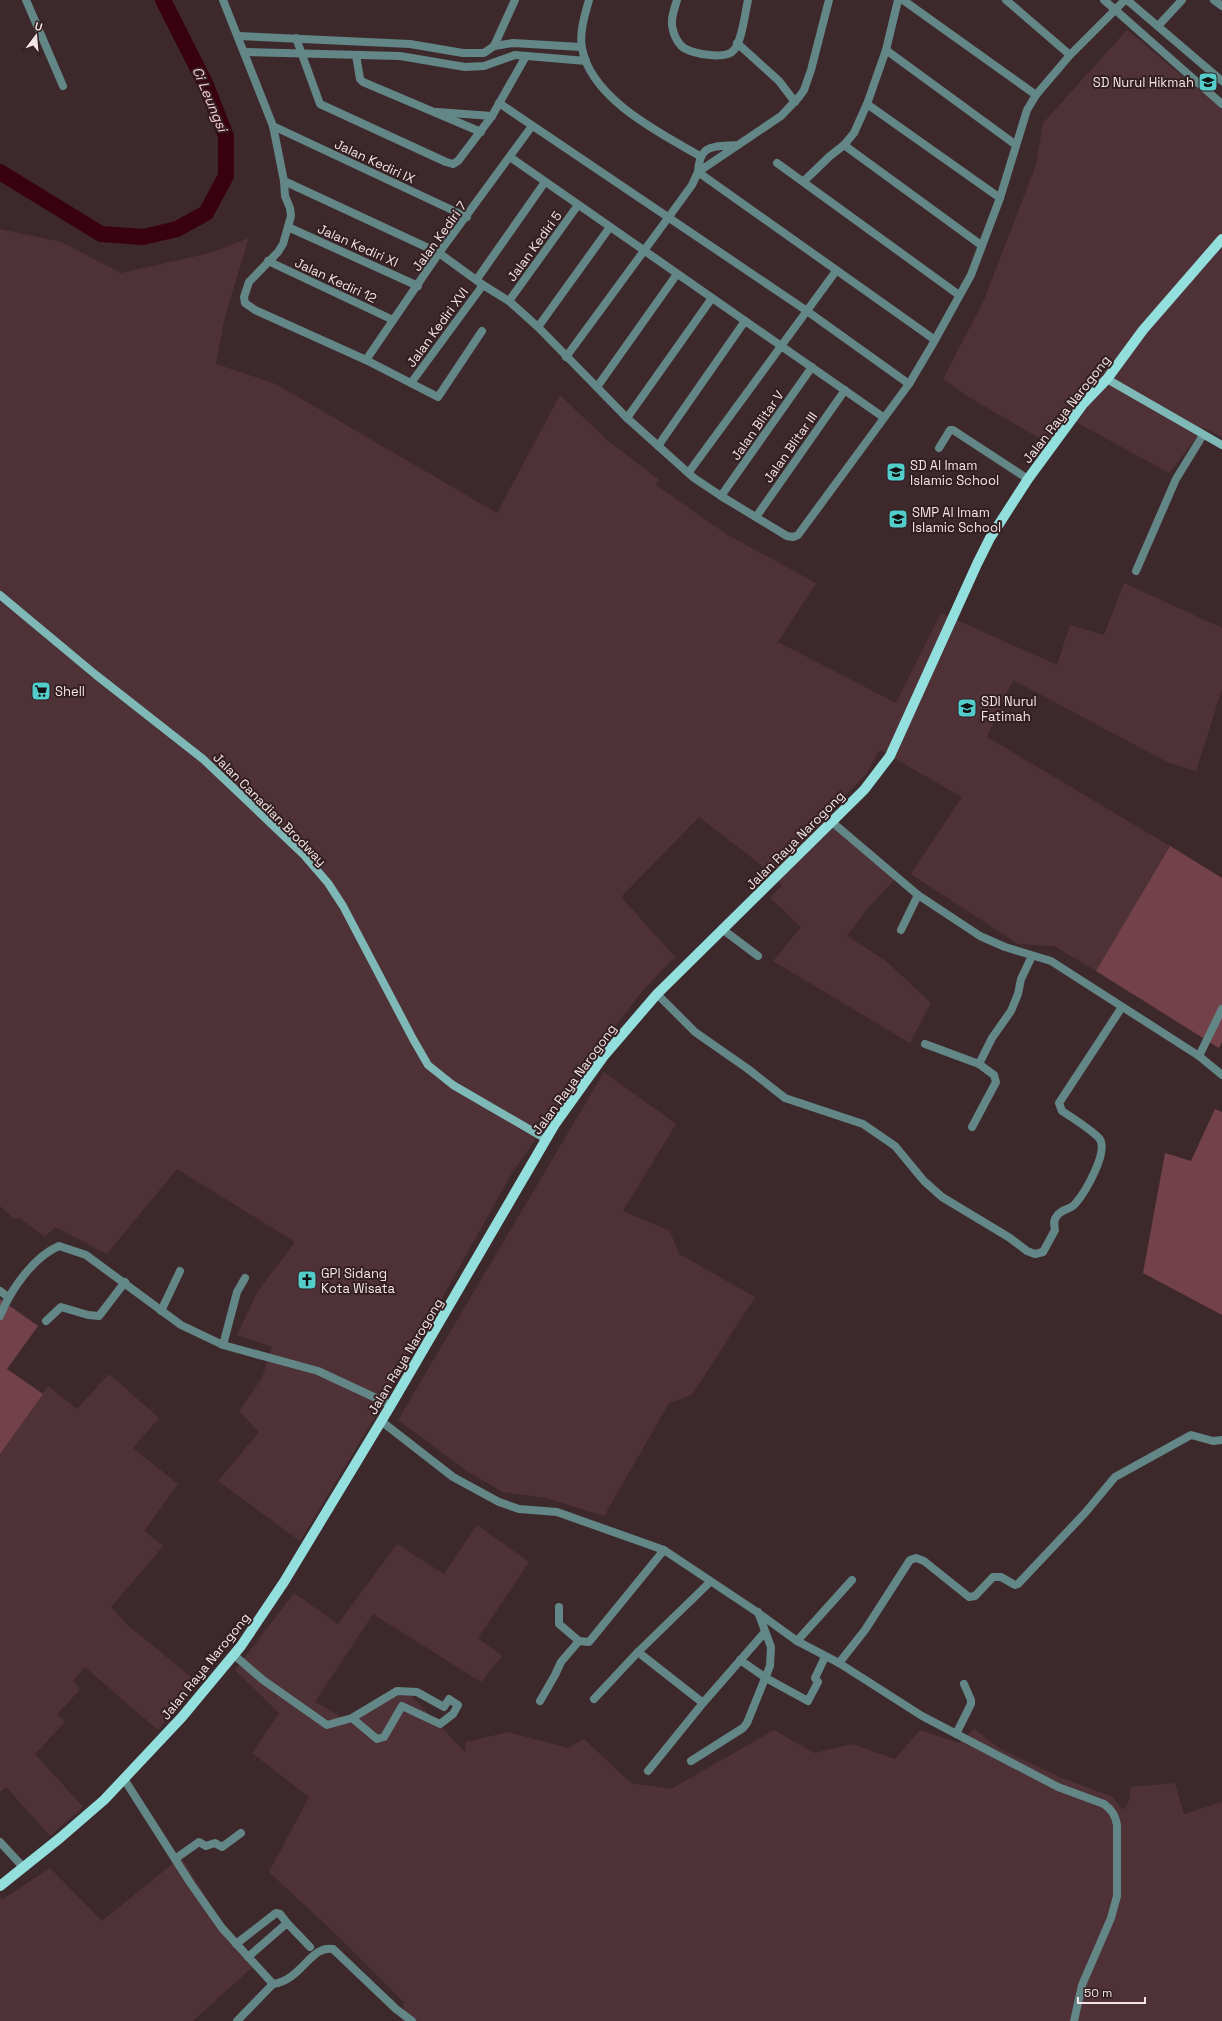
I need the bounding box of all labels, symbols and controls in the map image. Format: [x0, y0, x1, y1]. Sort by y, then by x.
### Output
north arrow [16, 16, 56, 56]
text: U [33, 19, 44, 34]
water label: Ci Leungsi [188, 64, 232, 136]
school or university icon: SD Nurul Hikmah [1197, 71, 1219, 93]
place label: SD Nurul Hikmah [1093, 74, 1194, 91]
street label: Jalan Kediri IX [332, 135, 418, 187]
street label: Jalan Kediri 7 [408, 198, 471, 275]
street label: Jalan Kediri 5 [503, 208, 566, 285]
street label: Jalan Kediri XI [315, 220, 401, 271]
street label: Jalan Kediri 12 [292, 254, 380, 307]
street label: Jalan Kediri XVI [403, 284, 472, 371]
street label: Jalan Raya Narogong [1019, 352, 1114, 467]
street label: Jalan Blitar V [727, 387, 788, 463]
street label: Jalan Blitar III [760, 408, 821, 486]
place label: SD Al Imam Islamic School [910, 457, 999, 489]
school or university icon: SD Al Imam Islamic School [885, 461, 907, 483]
place label: SMP Al Imam Islamic School [912, 504, 1001, 536]
school or university icon: SMP Al Imam Islamic School [887, 508, 909, 530]
supermarket icon: Shell [30, 680, 52, 702]
place label: Shell [55, 683, 85, 700]
place label: SDI Nurul Fatimah [981, 693, 1037, 725]
school or university icon: SDI Nurul Fatimah [956, 697, 978, 719]
street label: Jalan Canadian Brodway [209, 749, 330, 870]
street label: Jalan Raya Narogong [742, 787, 848, 893]
street label: Jalan Raya Narogong [529, 1021, 620, 1138]
place label: GPI Sidang Kota Wisata [321, 1265, 395, 1297]
church icon: GPI Sidang Kota Wisata [296, 1269, 318, 1291]
street label: Jalan Raya Narogong [364, 1295, 447, 1417]
street label: Jalan Raya Narogong [157, 1609, 254, 1723]
scale bar [1078, 1979, 1145, 2005]
text: 50 m [1084, 1985, 1112, 2001]

